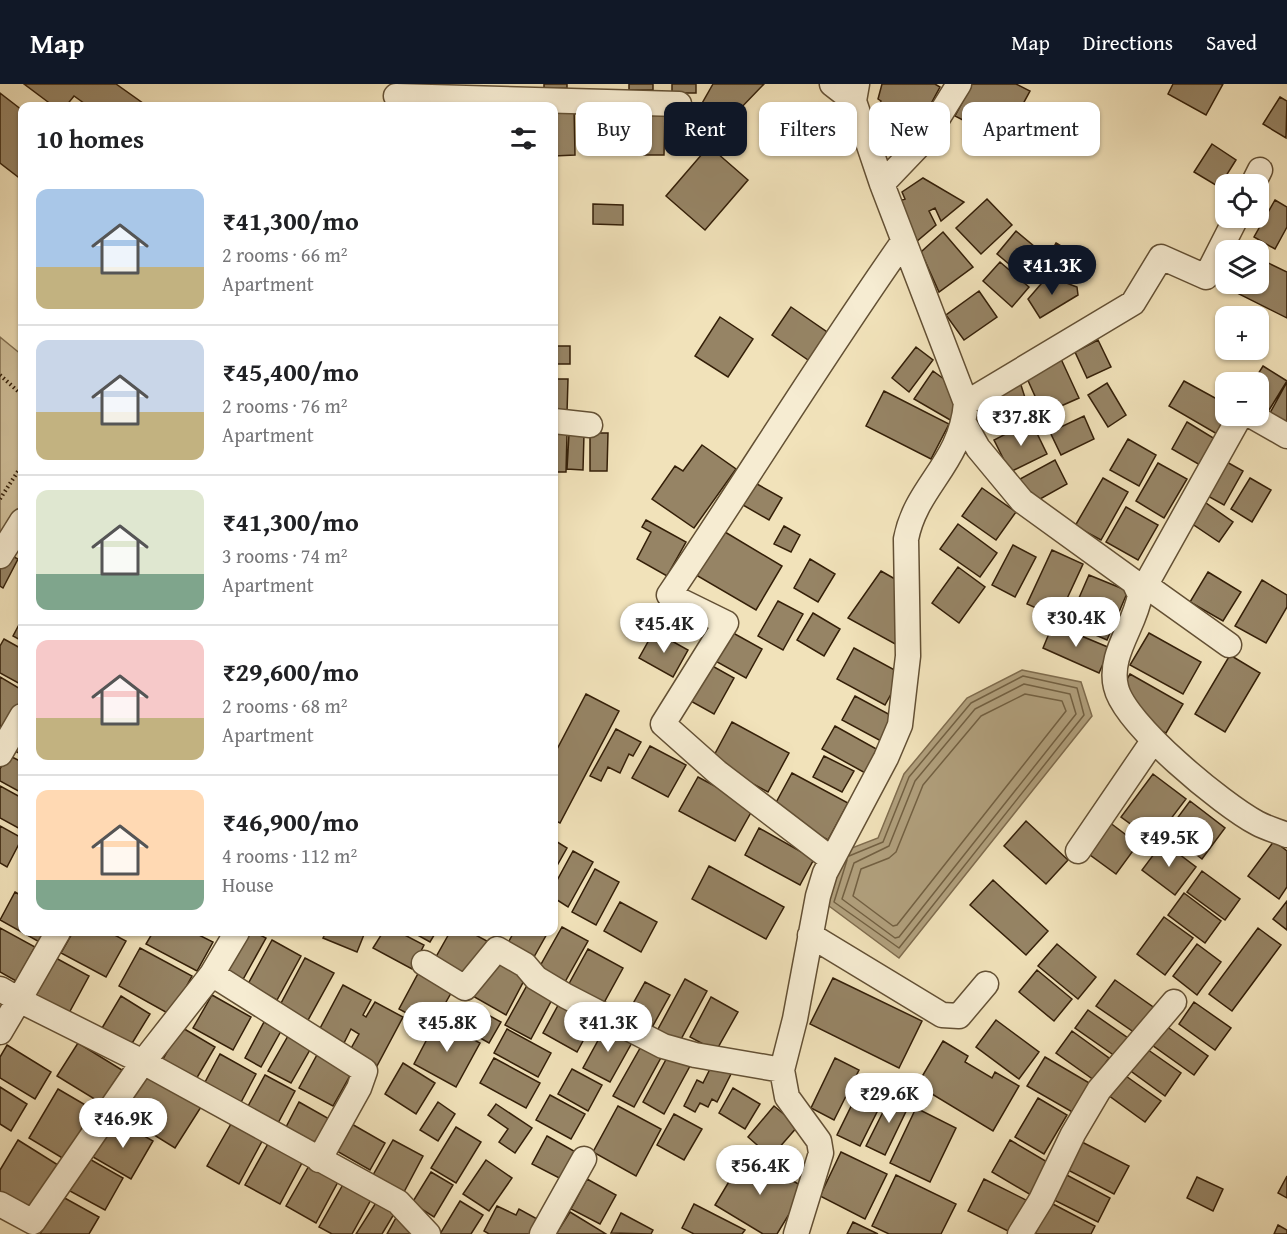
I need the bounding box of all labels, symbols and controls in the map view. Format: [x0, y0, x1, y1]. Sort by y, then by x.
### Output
text: Map [30, 22, 84, 63]
text: Map [1011, 27, 1050, 58]
text: Directions [1083, 27, 1173, 58]
text: Saved [1206, 27, 1257, 58]
chip: Buy [576, 102, 652, 156]
chip: Rent [664, 102, 747, 156]
chip: Filters [759, 102, 857, 156]
chip: New [869, 102, 950, 156]
chip: Apartment [962, 102, 1100, 156]
text: 10 homes [36, 119, 144, 158]
icon: filters [507, 122, 540, 155]
map controls [1215, 174, 1269, 426]
button: locate [1215, 174, 1269, 228]
text: ₹41,300/mo [222, 201, 359, 240]
icon: home [84, 213, 156, 285]
text: 2 rooms · 66 m² [222, 240, 348, 269]
button: layers [1215, 240, 1269, 294]
pin: ₹41.3K [1003, 245, 1101, 296]
text: ₹41.3K [1022, 250, 1082, 279]
text: Apartment [222, 269, 314, 298]
button: + [1215, 306, 1269, 360]
text: ₹45,400/mo [222, 352, 359, 391]
icon: home [84, 364, 156, 436]
button: − [1215, 372, 1269, 426]
text: 2 rooms · 76 m² [222, 391, 348, 420]
pin: ₹37.8K [972, 396, 1070, 447]
text: ₹37.8K [991, 401, 1051, 430]
text: Apartment [222, 420, 314, 449]
text: ₹41,300/mo [222, 502, 359, 541]
icon: home [84, 514, 156, 586]
text: 3 rooms · 74 m² [222, 541, 348, 570]
text: Apartment [222, 570, 314, 599]
pin: ₹30.4K [1027, 597, 1125, 648]
text: ₹30.4K [1046, 602, 1106, 631]
pin: ₹45.4K [615, 603, 713, 654]
text: ₹45.4K [634, 608, 694, 637]
text: ₹29,600/mo [222, 652, 359, 691]
icon: home [84, 664, 156, 736]
text: 2 rooms · 68 m² [222, 691, 348, 720]
text: Apartment [222, 720, 314, 749]
text: ₹46,900/mo [222, 802, 359, 841]
icon: home [84, 814, 156, 886]
pin: ₹49.5K [1120, 817, 1218, 868]
text: ₹49.5K [1139, 822, 1199, 851]
text: 4 rooms · 112 m² [222, 841, 357, 870]
text: House [222, 870, 274, 899]
pin: ₹45.8K [398, 1002, 496, 1053]
pin: ₹41.3K [559, 1002, 657, 1053]
text: ₹45.8K [417, 1007, 477, 1036]
text: ₹41.3K [578, 1007, 638, 1036]
pin: ₹29.6K [840, 1073, 938, 1124]
text: ₹29.6K [859, 1078, 919, 1107]
pin: ₹46.9K [74, 1098, 172, 1149]
text: ₹46.9K [93, 1103, 153, 1132]
pin: ₹56.4K [711, 1145, 809, 1196]
text: ₹56.4K [730, 1150, 790, 1179]

